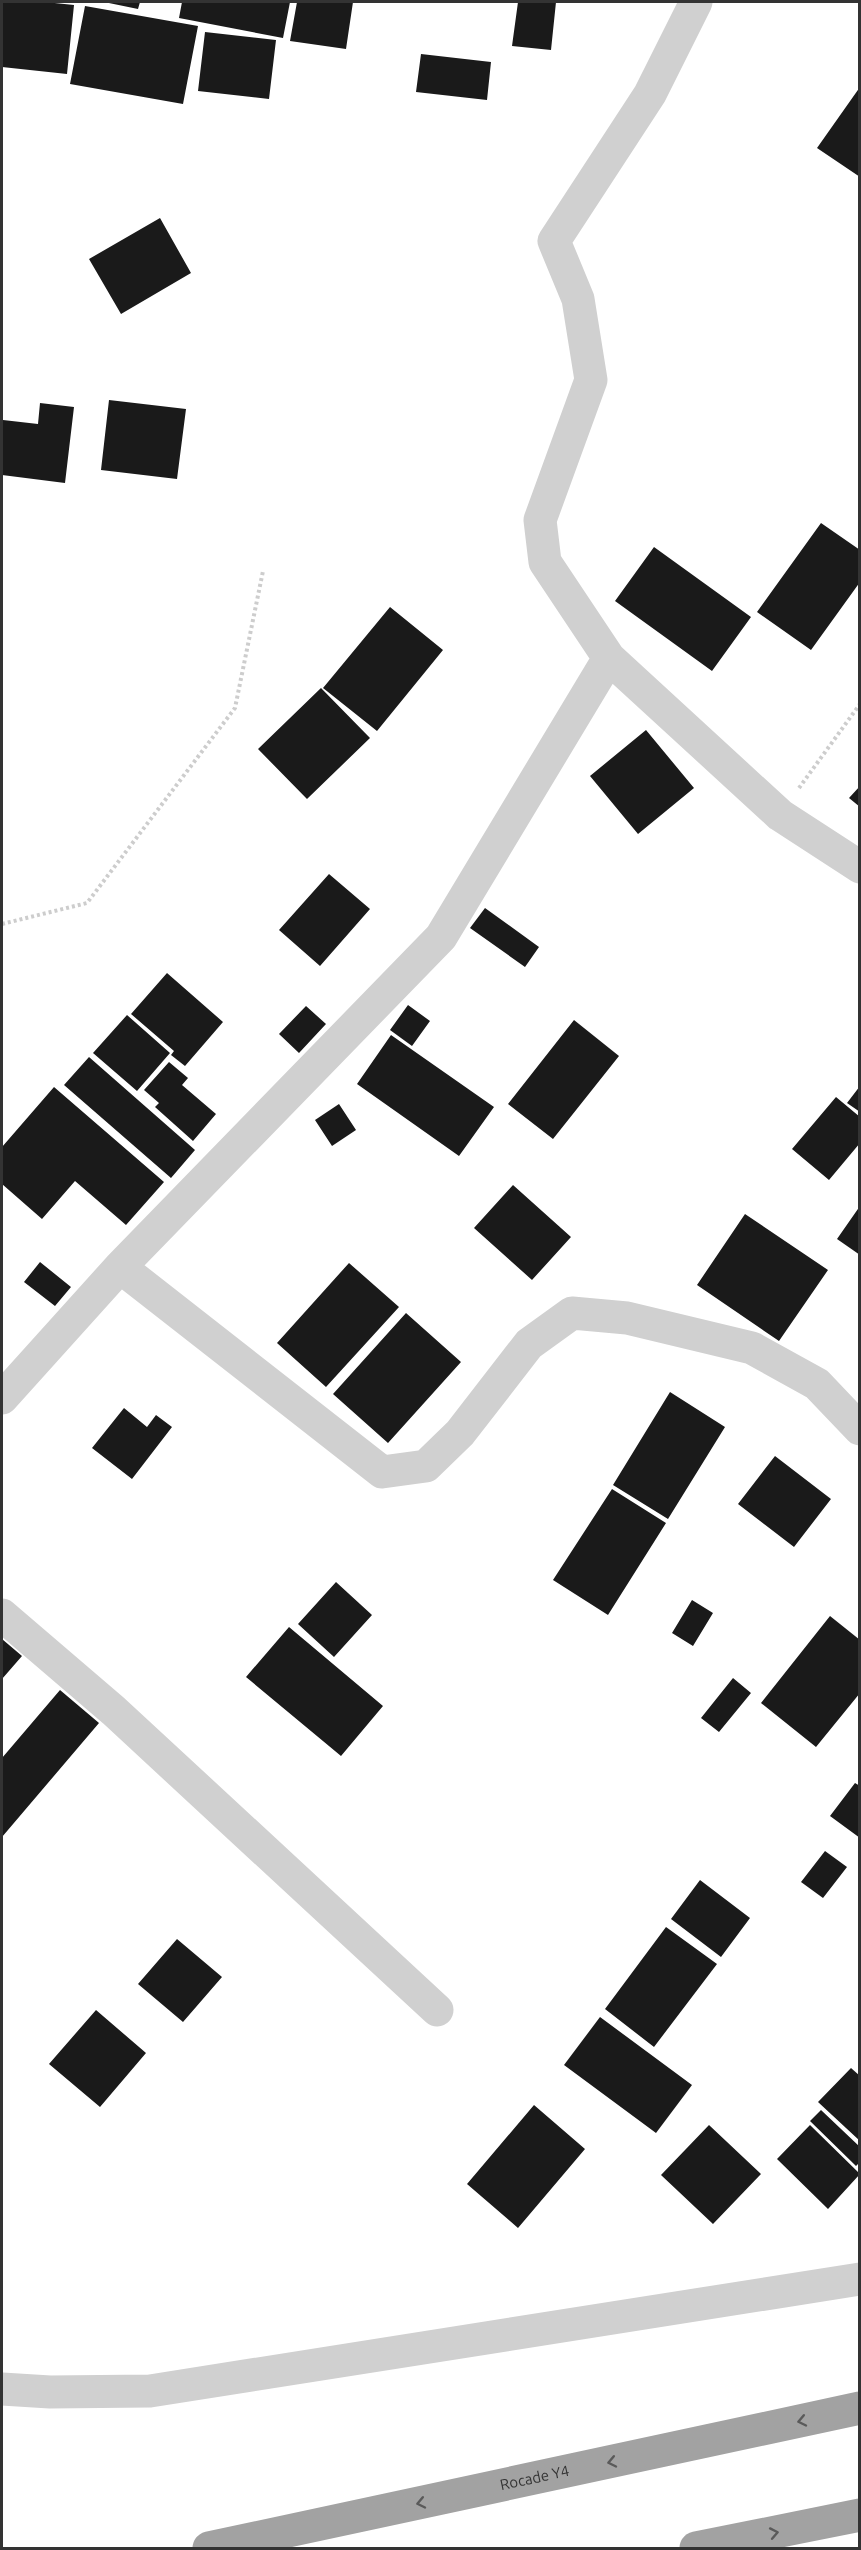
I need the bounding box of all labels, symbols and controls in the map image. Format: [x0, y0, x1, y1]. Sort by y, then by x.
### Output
one-way arrow [798, 2413, 808, 2426]
one-way arrow [607, 2455, 617, 2468]
street label: Rocade Y4 [498, 2462, 571, 2493]
one-way arrow [416, 2496, 426, 2509]
one-way arrow [768, 2527, 778, 2540]

